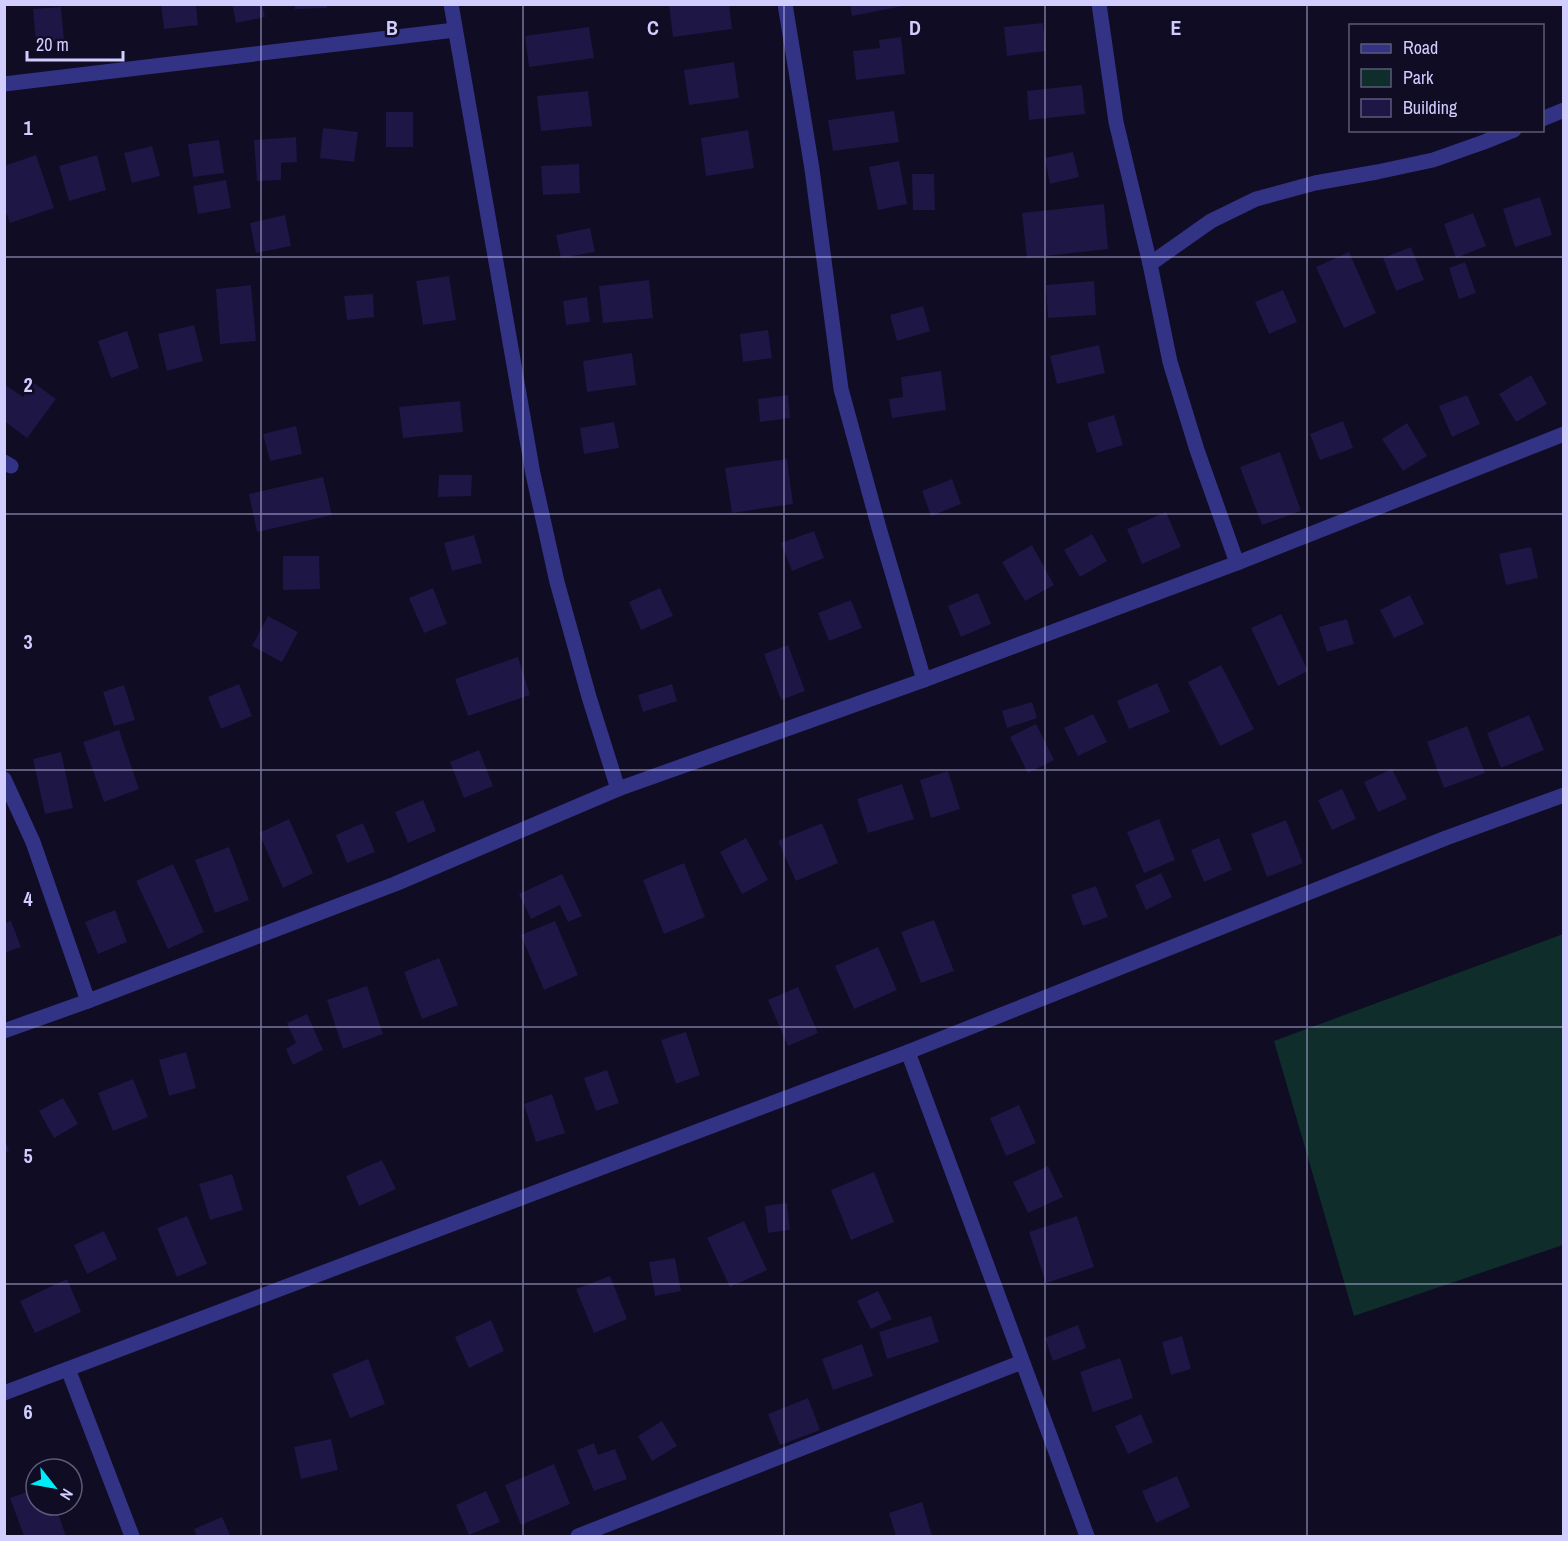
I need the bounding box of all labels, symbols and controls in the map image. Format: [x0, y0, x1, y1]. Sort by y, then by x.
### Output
text: B [386, 14, 398, 41]
text: C [647, 14, 659, 41]
text: D [909, 14, 921, 41]
text: E [1171, 14, 1182, 41]
scale bar [27, 24, 123, 62]
legend [1349, 24, 1544, 132]
text: 20 m [36, 32, 69, 57]
text: Road [1403, 35, 1438, 60]
text: Park [1403, 65, 1434, 90]
text: Building [1403, 95, 1458, 120]
text: 1 [23, 114, 33, 141]
text: 2 [23, 371, 33, 398]
text: 3 [23, 628, 33, 655]
text: 4 [23, 885, 33, 912]
text: 5 [23, 1142, 33, 1169]
text: 6 [23, 1398, 33, 1425]
north arrow [24, 1457, 84, 1517]
text: N [55, 1485, 79, 1504]

